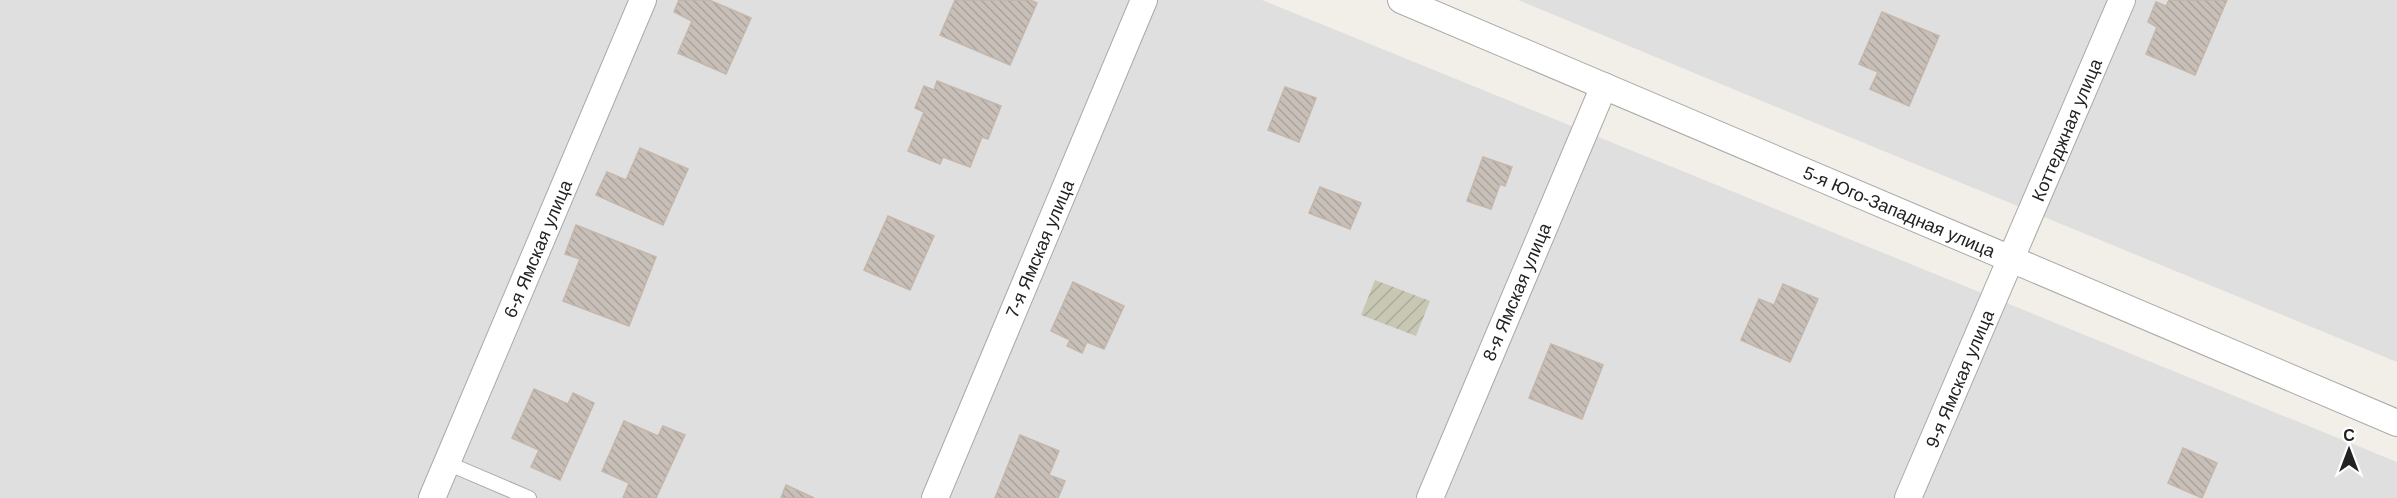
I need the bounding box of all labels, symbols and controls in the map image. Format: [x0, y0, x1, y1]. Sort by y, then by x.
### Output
street label: Коттеджная улица [2028, 55, 2106, 204]
street label: 5-я Юго-Западная улица [1800, 162, 1999, 262]
street label: 6-я Ямская улица [500, 176, 576, 321]
street label: 7-я Ямская улица [1002, 176, 1078, 321]
street label: 8-я Ямская улица [1479, 219, 1555, 364]
street label: 9-я Ямская улица [1922, 306, 1998, 451]
north arrow [2319, 420, 2379, 480]
text: С [2343, 427, 2355, 444]

